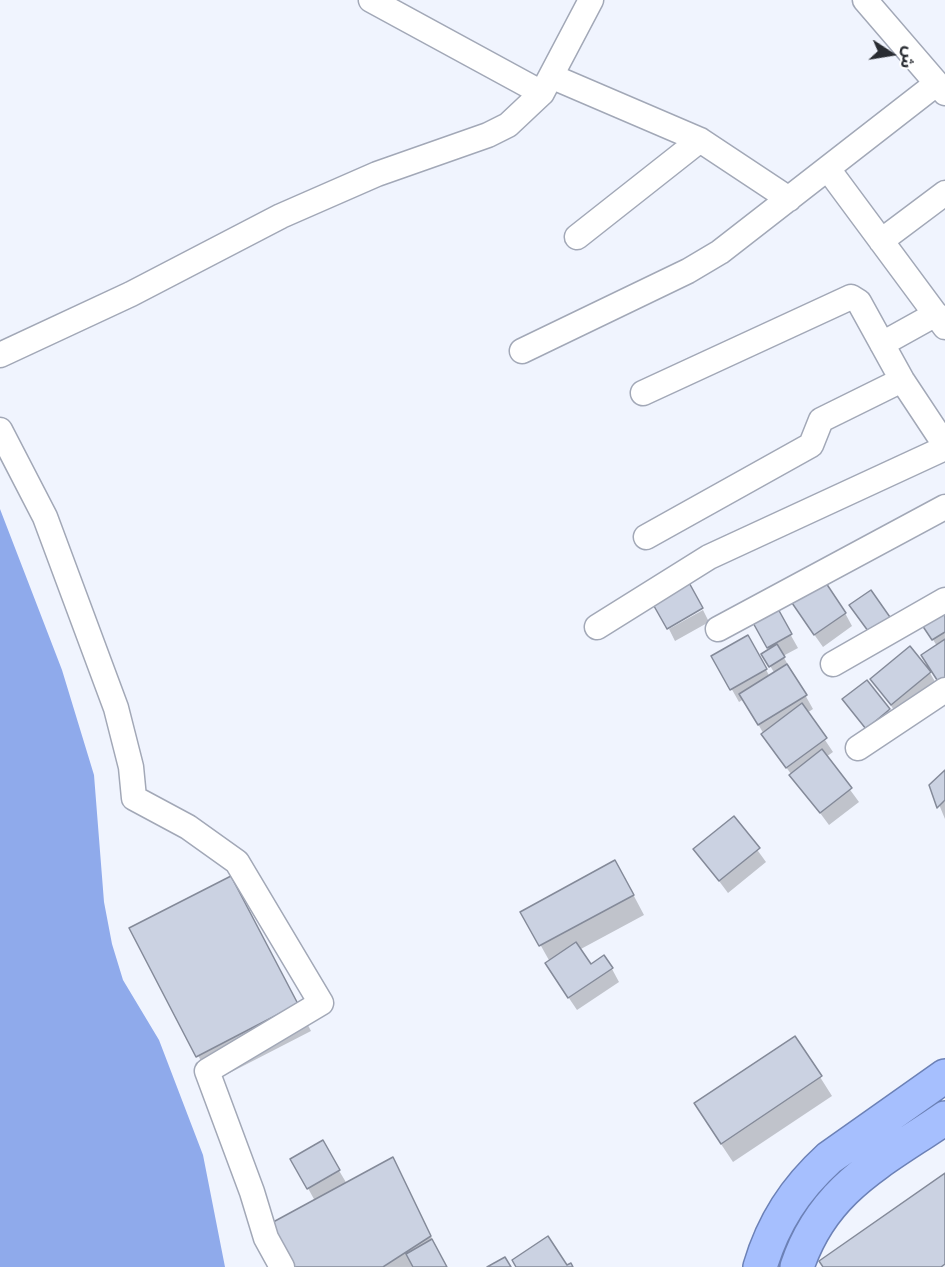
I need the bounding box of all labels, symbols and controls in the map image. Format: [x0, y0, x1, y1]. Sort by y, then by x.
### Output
north arrow [861, 24, 921, 84]
text: ش [897, 45, 922, 71]

